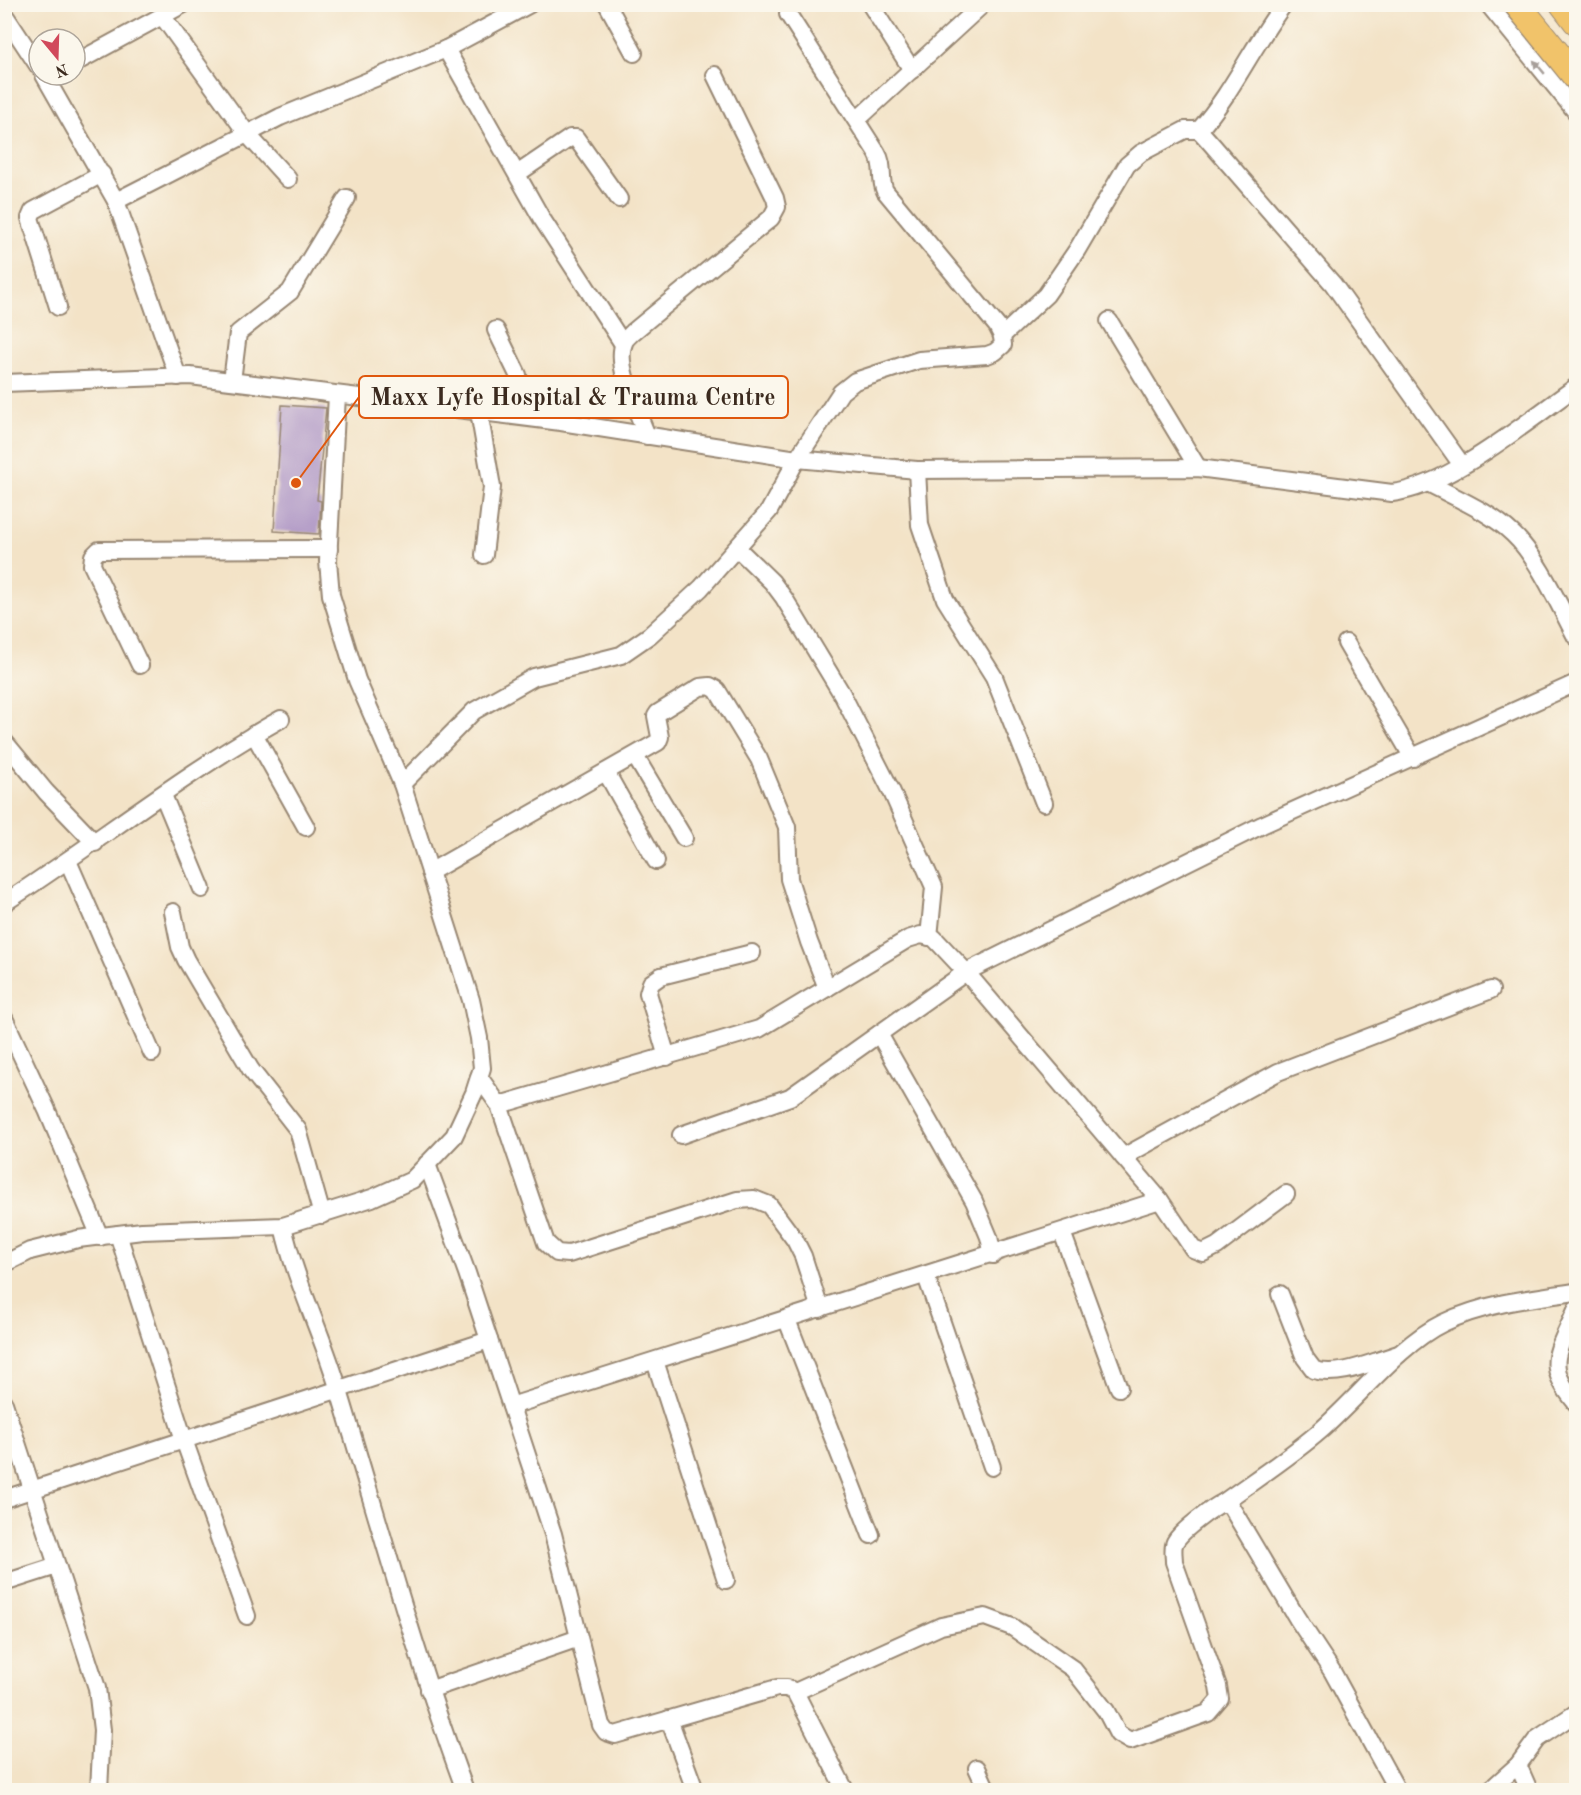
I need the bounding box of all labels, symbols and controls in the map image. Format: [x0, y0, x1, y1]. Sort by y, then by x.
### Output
north arrow [27, 27, 87, 87]
one-way arrow [1534, 59, 1546, 74]
text: N [52, 60, 70, 79]
callout: Maxx Lyfe Hospital & Trauma Centre [359, 376, 788, 418]
text: Maxx Lyfe Hospital & Trauma Centre [370, 387, 776, 411]

